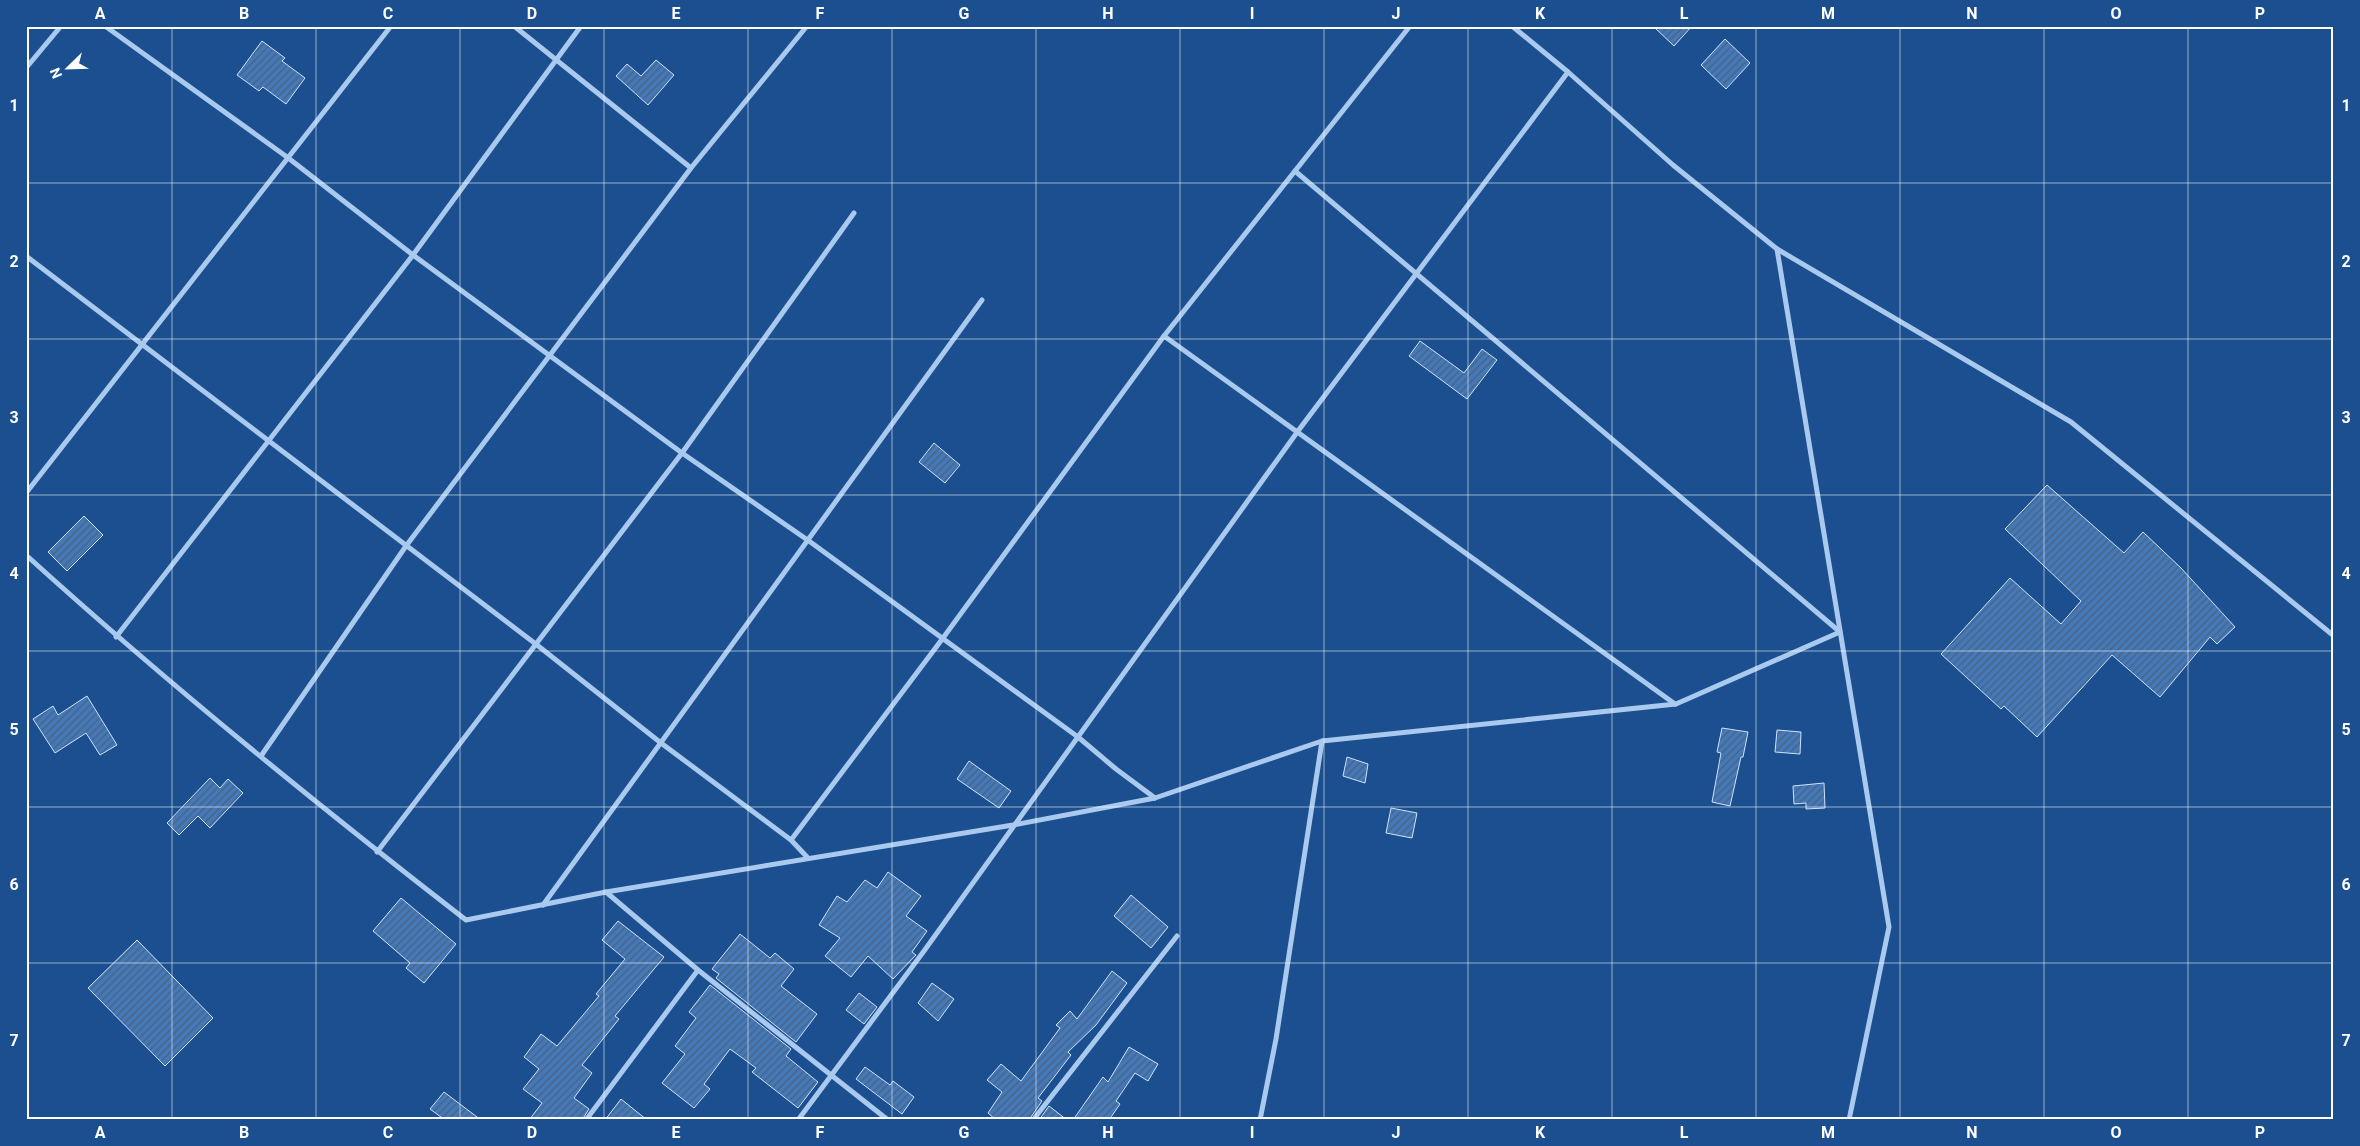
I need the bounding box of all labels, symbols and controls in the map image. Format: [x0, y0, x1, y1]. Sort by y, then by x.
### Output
text: A [95, 4, 106, 23]
text: B [239, 4, 249, 23]
text: C [383, 4, 393, 23]
text: D [527, 4, 537, 23]
text: E [672, 4, 681, 23]
text: F [816, 4, 825, 23]
text: G [959, 4, 970, 23]
text: H [1102, 4, 1114, 23]
text: I [1250, 4, 1254, 23]
text: J [1392, 4, 1400, 23]
text: K [1535, 4, 1546, 23]
text: L [1680, 4, 1689, 23]
text: M [1821, 4, 1835, 23]
text: N [1966, 4, 1978, 23]
text: O [2110, 4, 2122, 23]
text: P [2255, 4, 2265, 23]
north arrow [42, 42, 92, 92]
text: N [47, 65, 65, 81]
text: 1 [9, 96, 19, 115]
text: 1 [2341, 96, 2351, 115]
text: 2 [9, 252, 19, 271]
text: 2 [2341, 252, 2351, 271]
text: 3 [9, 408, 19, 427]
text: 3 [2341, 408, 2351, 427]
text: 4 [9, 564, 19, 583]
text: 4 [2341, 564, 2351, 583]
text: 5 [9, 720, 19, 739]
text: 5 [2341, 720, 2351, 739]
text: 6 [9, 875, 19, 894]
text: 6 [2341, 875, 2351, 894]
text: 7 [9, 1031, 19, 1050]
text: 7 [2341, 1031, 2351, 1050]
text: A [95, 1123, 106, 1142]
text: B [239, 1123, 249, 1142]
text: C [383, 1123, 393, 1142]
text: D [527, 1123, 537, 1142]
text: E [672, 1123, 681, 1142]
text: F [816, 1123, 825, 1142]
text: G [959, 1123, 970, 1142]
text: H [1102, 1123, 1114, 1142]
text: I [1250, 1123, 1254, 1142]
text: J [1392, 1123, 1400, 1142]
text: K [1535, 1123, 1546, 1142]
text: L [1680, 1123, 1689, 1142]
text: M [1821, 1123, 1835, 1142]
text: N [1966, 1123, 1978, 1142]
text: O [2110, 1123, 2122, 1142]
text: P [2255, 1123, 2265, 1142]

